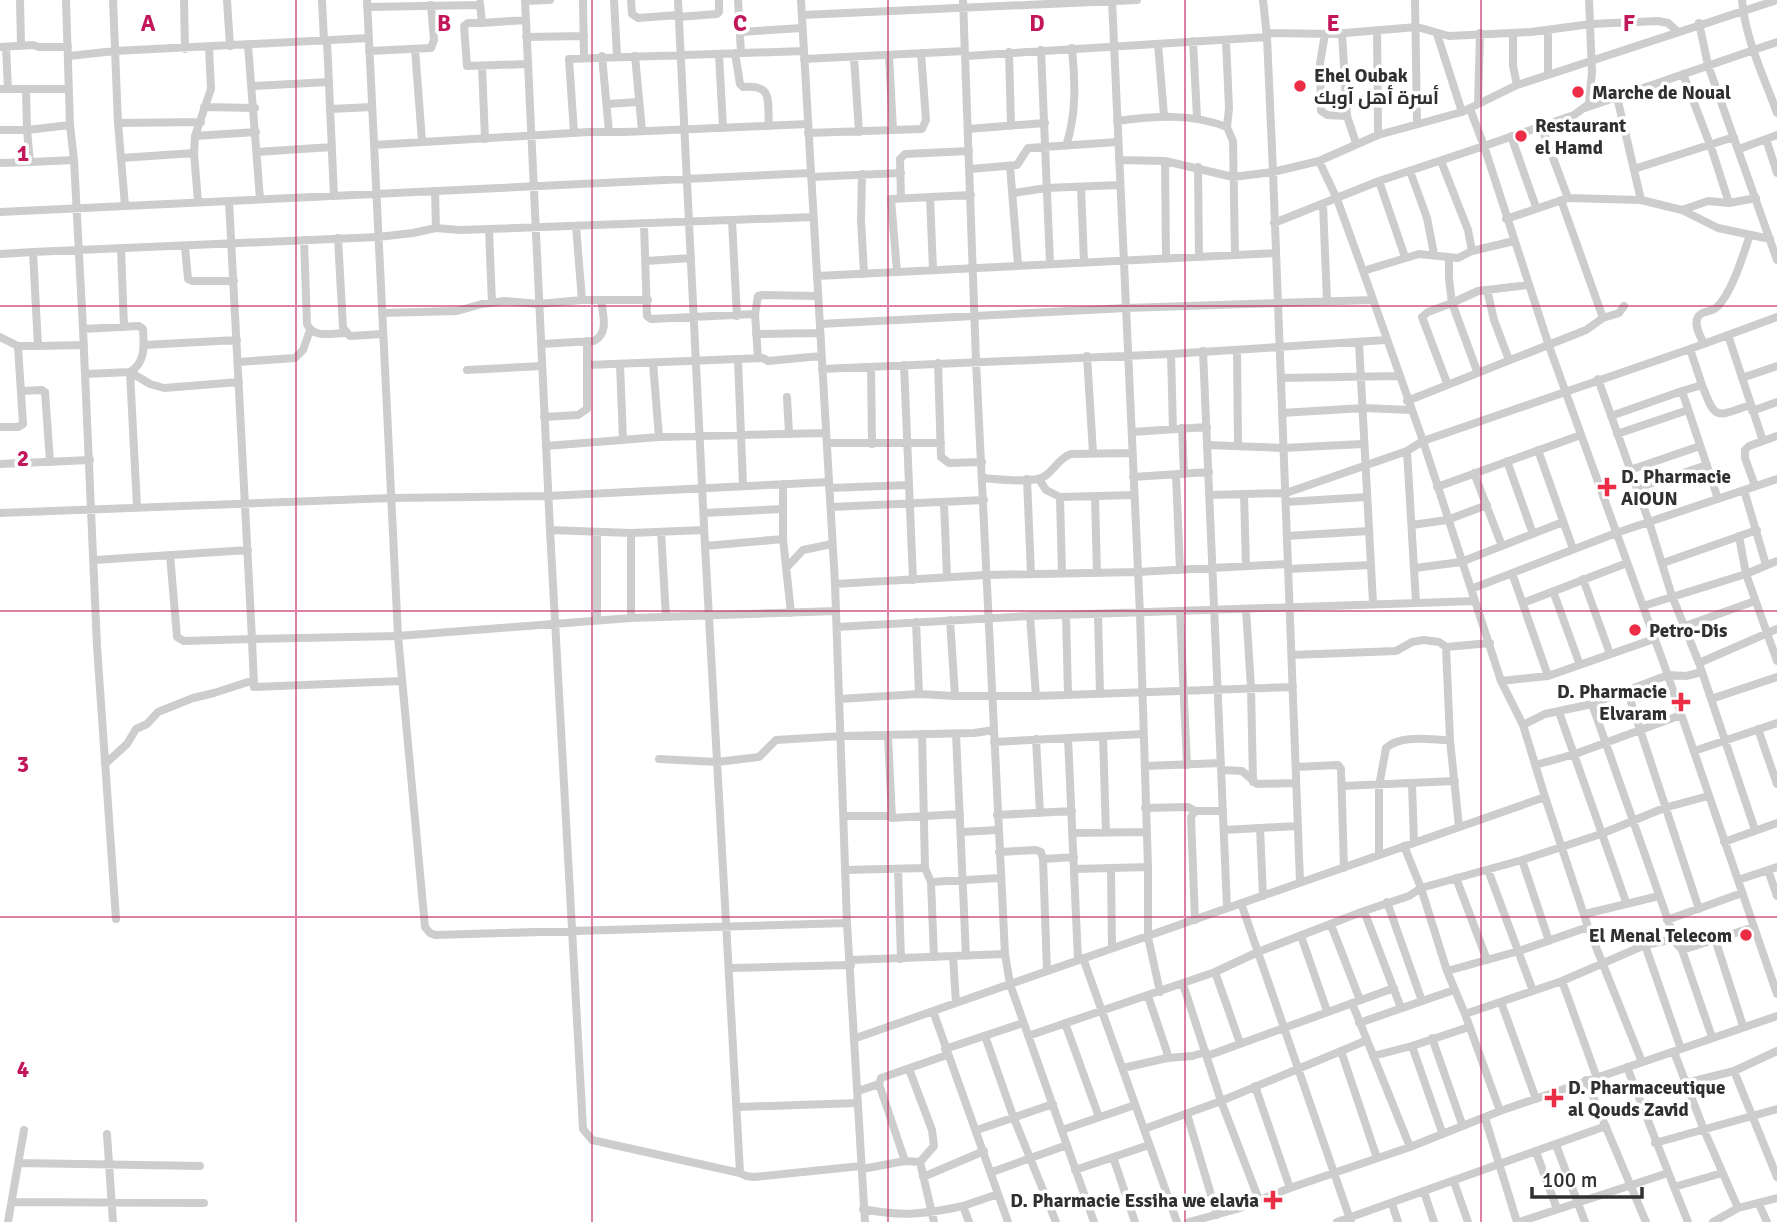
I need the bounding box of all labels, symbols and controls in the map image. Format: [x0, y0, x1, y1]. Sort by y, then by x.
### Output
text: A [141, 9, 156, 38]
text: B [437, 9, 451, 38]
text: C [733, 9, 747, 38]
text: D [1029, 9, 1045, 38]
text: E [1326, 9, 1340, 38]
text: F [1623, 9, 1635, 38]
place label: Ehel Oubak أسرة أهل آوبك [1314, 64, 1439, 110]
marker: Ehel Oubak أسرة أهل آوبك [1292, 78, 1308, 94]
place label: Marche de Noual [1592, 81, 1731, 105]
marker: Marche de Noual [1570, 84, 1586, 100]
place label: Restaurant el Hamd [1535, 114, 1626, 160]
marker: Restaurant el Hamd [1513, 128, 1529, 144]
text: 1 [17, 139, 29, 168]
text: 2 [17, 444, 29, 473]
place label: D. Pharmacie AIOUN [1621, 465, 1731, 511]
marker: D. Pharmacie AIOUN [1599, 479, 1615, 495]
place label: Petro-Dis [1649, 619, 1727, 643]
marker: Petro-Dis [1627, 622, 1643, 638]
place label: D. Pharmacie Elvaram [1557, 680, 1667, 726]
marker: D. Pharmacie Elvaram [1673, 694, 1689, 710]
text: 3 [17, 750, 29, 779]
place label: El Menal Telecom [1589, 924, 1732, 948]
marker: El Menal Telecom [1738, 927, 1754, 943]
text: 4 [17, 1055, 29, 1084]
place label: D. Pharmaceutique al Qouds Zavid [1568, 1076, 1725, 1122]
marker: D. Pharmaceutique al Qouds Zavid [1546, 1090, 1562, 1106]
scale bar [1532, 1156, 1642, 1200]
text: 100 m [1542, 1167, 1597, 1193]
place label: D. Pharmacie Essiha we elavia [1010, 1189, 1259, 1213]
marker: D. Pharmacie Essiha we elavia [1265, 1192, 1281, 1208]

